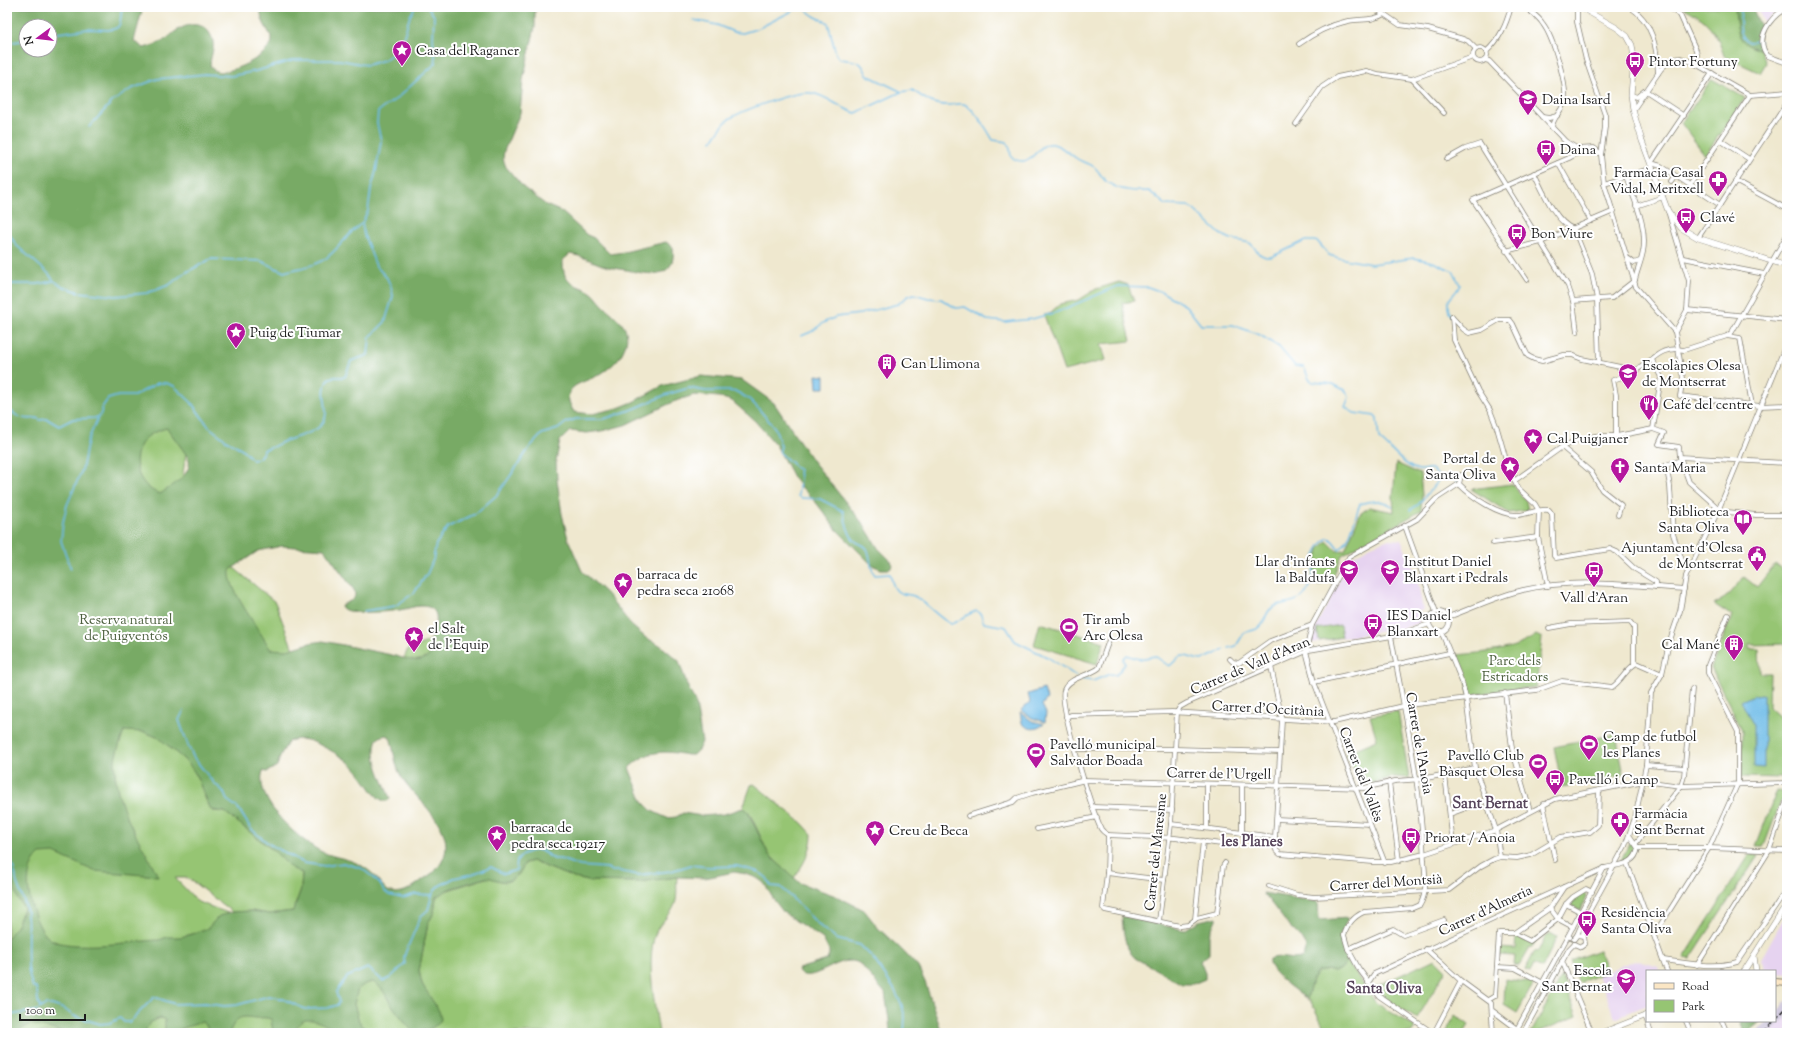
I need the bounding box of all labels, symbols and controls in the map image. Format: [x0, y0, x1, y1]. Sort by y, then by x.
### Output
north arrow [18, 18, 58, 58]
text: N [20, 34, 38, 48]
place icon: Casa del Raganer [391, 39, 413, 67]
place label: Casa del Raganer [416, 42, 520, 62]
bus stop icon: Pintor Fortuny [1624, 50, 1646, 78]
place label: Pintor Fortuny [1649, 53, 1738, 73]
school or university icon: Daina Isard [1517, 88, 1539, 116]
place label: Daina Isard [1542, 91, 1611, 111]
bus stop icon: Daina [1535, 138, 1557, 166]
place label: Daina [1560, 141, 1597, 161]
place label: Farmàcia Casal Vidal, Meritxell [1610, 164, 1704, 200]
pharmacy icon: Farmàcia Casal Vidal, Meritxell [1707, 169, 1729, 197]
bus stop icon: Clavé [1675, 206, 1697, 234]
place label: Clavé [1700, 209, 1735, 229]
bus stop icon: Bon Viure [1506, 222, 1528, 250]
place label: Bon Viure [1531, 225, 1593, 245]
place icon: Puig de Tiumar [225, 321, 247, 349]
place label: Puig de Tiumar [250, 324, 342, 344]
building icon: Can Llimona [876, 352, 898, 380]
place label: Can Llimona [901, 355, 980, 375]
place label: Escolàpies Olesa de Montserrat [1642, 357, 1742, 393]
school or university icon: Escolàpies Olesa de Montserrat [1617, 362, 1639, 390]
restaurant icon: Café del centre [1638, 393, 1660, 421]
place label: Café del centre [1663, 396, 1753, 416]
place icon: Cal Puigjaner [1522, 427, 1544, 455]
place label: Cal Puigjaner [1547, 430, 1629, 450]
place label: Portal de Santa Oliva [1425, 450, 1497, 486]
place icon: Portal de Santa Oliva [1499, 455, 1521, 483]
church icon: Santa Maria [1609, 456, 1631, 484]
place label: Santa Maria [1634, 459, 1707, 479]
place label: Biblioteca Santa Oliva [1658, 503, 1730, 539]
library icon: Biblioteca Santa Oliva [1732, 508, 1754, 536]
place label: Ajuntament d'Olesa de Montserrat [1621, 539, 1744, 575]
public building icon: Ajuntament d'Olesa de Montserrat [1746, 544, 1768, 572]
place label: Llar d'infants la Baldufa [1255, 553, 1336, 589]
place label: Institut Daniel Blanxart i Pedrals [1404, 553, 1508, 589]
school or university icon: Llar d'infants la Baldufa [1338, 558, 1360, 586]
school or university icon: Institut Daniel Blanxart i Pedrals [1379, 558, 1401, 586]
bus stop icon: Vall d'Aran [1583, 560, 1605, 588]
place label: barraca de pedra seca 21068 [637, 566, 734, 602]
place icon: barraca de pedra seca 21068 [612, 571, 634, 599]
place label: Vall d'Aran [1560, 589, 1628, 609]
place label: IES Daniel Blanxart [1387, 607, 1452, 643]
park label: Reserva natural de Puigventós [79, 611, 173, 647]
place label: Tir amb Arc Olesa [1083, 611, 1143, 647]
bus stop icon: IES Daniel Blanxart [1362, 612, 1384, 640]
sports icon: Tir amb Arc Olesa [1058, 616, 1080, 644]
place label: el Salt de l'Equip [428, 620, 489, 656]
place icon: el Salt de l'Equip [403, 625, 425, 653]
street label: Carrer de Vall d'Aran [1188, 633, 1314, 701]
building icon: Cal Mané [1723, 633, 1745, 661]
place label: Cal Mané [1662, 636, 1720, 656]
park label: Parc dels Estricadors [1482, 652, 1548, 688]
street label: Carrer de l'Anoia [1399, 691, 1437, 797]
street label: Carrer d'Occitània [1211, 697, 1325, 723]
street label: Carrer del Vallès [1333, 724, 1387, 825]
place label: Camp de futbol les Planes [1603, 728, 1697, 764]
sports icon: Camp de futbol les Planes [1578, 733, 1600, 761]
place label: Pavelló municipal Salvador Boada [1050, 736, 1156, 772]
sports icon: Pavelló municipal Salvador Boada [1025, 741, 1047, 769]
place label: Pavelló Club Bàsquet Olesa [1439, 747, 1525, 783]
sports icon: Pavelló Club Bàsquet Olesa [1527, 752, 1549, 780]
street label: Carrer de l'Urgell [1166, 764, 1272, 786]
bus stop icon: Pavelló i Camp [1544, 768, 1566, 796]
place label: Pavelló i Camp [1569, 771, 1659, 791]
street label: Carrer del Maresme [1141, 792, 1173, 912]
district label: Sant Bernat [1452, 794, 1529, 815]
place label: Farmàcia Sant Bernat [1634, 805, 1705, 841]
pharmacy icon: Farmàcia Sant Bernat [1609, 810, 1631, 838]
place label: barraca de pedra seca 19217 [511, 819, 605, 855]
place icon: Creu de Beca [864, 819, 886, 847]
place label: Creu de Beca [889, 822, 969, 842]
place icon: barraca de pedra seca 19217 [486, 824, 508, 852]
bus stop icon: Priorat / Anoia [1400, 826, 1422, 854]
place label: Priorat / Anoia [1425, 829, 1516, 849]
district label: les Planes [1221, 832, 1283, 853]
street label: Carrer del Montsià [1329, 870, 1444, 898]
street label: Carrer d'Almeria [1436, 881, 1537, 942]
place label: Residència Santa Oliva [1601, 904, 1672, 940]
bus stop icon: Residència Santa Oliva [1576, 909, 1598, 937]
place label: Escola Sant Bernat [1541, 962, 1613, 998]
school or university icon: Escola Sant Bernat [1615, 967, 1637, 995]
legend [1646, 970, 1776, 1022]
text: Road [1682, 978, 1709, 996]
district label: Santa Oliva [1346, 979, 1422, 1000]
scale bar [20, 996, 85, 1022]
text: Park [1682, 998, 1705, 1016]
text: 100 m [26, 1002, 55, 1020]

